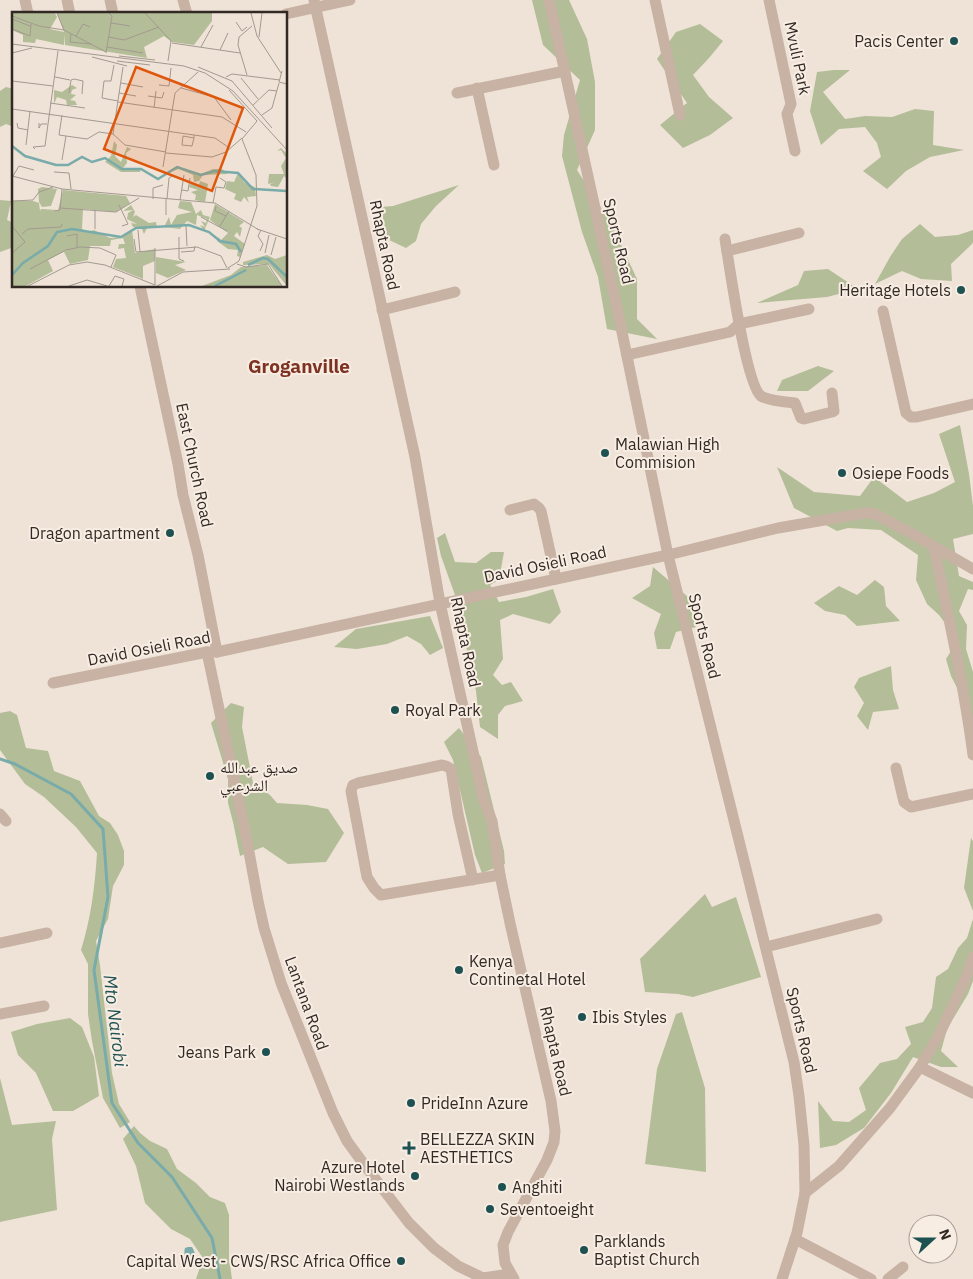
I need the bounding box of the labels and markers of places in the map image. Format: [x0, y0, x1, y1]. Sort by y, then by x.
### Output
place label: Pacis Center [854, 31, 944, 51]
marker: Pacis Center [948, 35, 960, 47]
place label: Heritage Hotels [839, 280, 951, 300]
marker: Heritage Hotels [955, 284, 967, 296]
place label: Malawian High Commision [615, 434, 720, 472]
marker: Malawian High Commision [599, 447, 611, 459]
place label: Osiepe Foods [852, 463, 949, 483]
marker: Osiepe Foods [836, 467, 848, 479]
place label: Dragon apartment [29, 523, 160, 543]
marker: Dragon apartment [164, 527, 176, 539]
place label: Royal Park [405, 700, 481, 720]
marker: Royal Park [389, 704, 401, 716]
place label: صديق عبدالله الشرعبي [220, 757, 298, 798]
marker: صديق عبدالله الشرعبي [204, 770, 216, 782]
place label: Kenya Continetal Hotel [469, 951, 586, 989]
marker: Kenya Continetal Hotel [453, 964, 465, 976]
place label: Ibis Styles [592, 1007, 667, 1027]
marker: Ibis Styles [576, 1011, 588, 1023]
place label: Jeans Park [177, 1042, 257, 1062]
marker: Jeans Park [260, 1046, 272, 1058]
place label: PrideInn Azure [421, 1093, 528, 1113]
marker: PrideInn Azure [405, 1097, 417, 1109]
place label: BELLEZZA SKIN AESTHETICS [420, 1129, 535, 1167]
marker: BELLEZZA SKIN AESTHETICS [402, 1141, 416, 1155]
place label: Azure Hotel Nairobi Westlands [274, 1157, 405, 1195]
marker: Azure Hotel Nairobi Westlands [409, 1170, 421, 1182]
place label: Anghiti [512, 1177, 563, 1197]
marker: Anghiti [496, 1181, 508, 1193]
place label: Seventoeight [500, 1199, 594, 1219]
marker: Seventoeight [484, 1203, 496, 1215]
place label: Parklands Baptist Church [594, 1231, 700, 1269]
marker: Parklands Baptist Church [578, 1244, 590, 1256]
place label: Capital West - CWS/RSC Africa Office [126, 1251, 391, 1271]
marker: Capital West - CWS/RSC Africa Office [395, 1255, 407, 1267]

